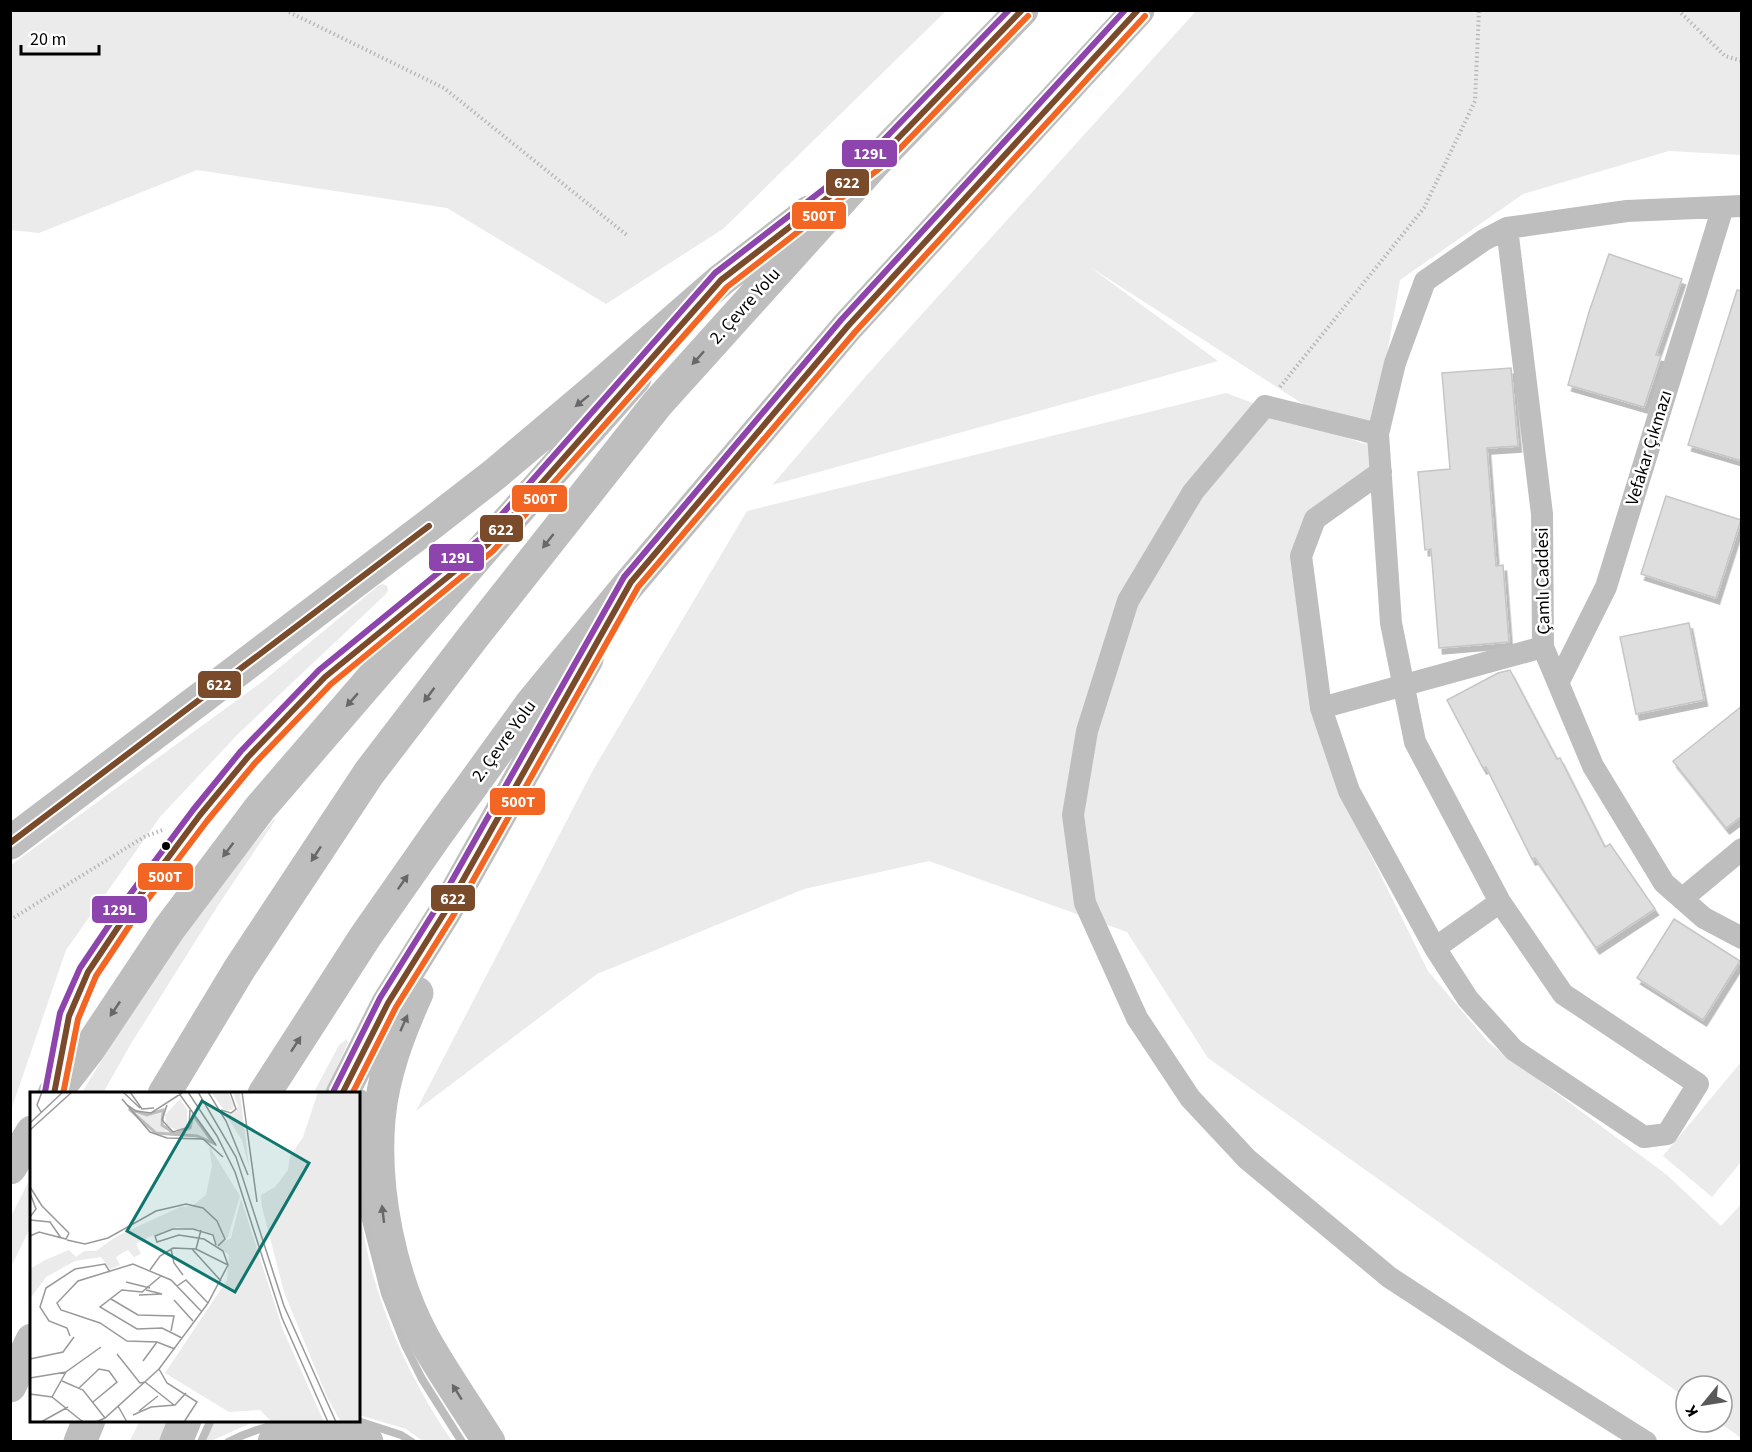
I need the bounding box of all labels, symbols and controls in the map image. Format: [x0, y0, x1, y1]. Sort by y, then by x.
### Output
scale bar [21, 18, 99, 56]
text: 20 m [30, 27, 66, 52]
line badge: 129L [841, 139, 898, 168]
text: 129L [853, 143, 887, 165]
line badge: 622 [825, 168, 870, 197]
text: 622 [834, 172, 860, 194]
line badge: 500T [791, 201, 847, 230]
text: 500T [802, 205, 836, 227]
street label: 2. Çevre Yolu [704, 262, 786, 350]
one-way arrow [692, 350, 705, 365]
street label: Vefakar Çıkmazı [1620, 387, 1678, 509]
one-way arrow [574, 394, 589, 406]
line badge: 500T [511, 484, 568, 513]
text: 500T [523, 488, 557, 510]
line badge: 622 [479, 514, 524, 543]
text: 622 [488, 519, 514, 541]
street label: Çamlı Caddesi [1530, 527, 1556, 635]
one-way arrow [542, 533, 555, 549]
line badge: 129L [428, 543, 485, 572]
text: 129L [440, 547, 474, 569]
line badge: 622 [197, 670, 242, 699]
text: 622 [206, 674, 232, 696]
one-way arrow [422, 687, 435, 703]
one-way arrow [346, 692, 359, 708]
street label: 2. Çevre Yolu [466, 695, 542, 787]
line badge: 500T [489, 787, 546, 816]
text: 500T [501, 791, 535, 813]
unlabelled marker [160, 840, 172, 852]
one-way arrow [222, 842, 234, 858]
one-way arrow [310, 846, 321, 862]
line badge: 500T [137, 862, 194, 891]
text: 500T [148, 866, 182, 888]
one-way arrow [397, 874, 408, 890]
line badge: 622 [430, 884, 476, 912]
text: 622 [440, 888, 466, 910]
line badge: 129L [91, 895, 148, 924]
text: 129L [102, 899, 136, 921]
one-way arrow [109, 1001, 121, 1017]
one-way arrow [399, 1014, 408, 1031]
one-way arrow [290, 1036, 301, 1053]
inset map [30, 1092, 360, 1422]
one-way arrow [378, 1204, 388, 1223]
north arrow [1674, 1374, 1734, 1434]
one-way arrow [452, 1384, 463, 1401]
text: K [1680, 1401, 1704, 1421]

